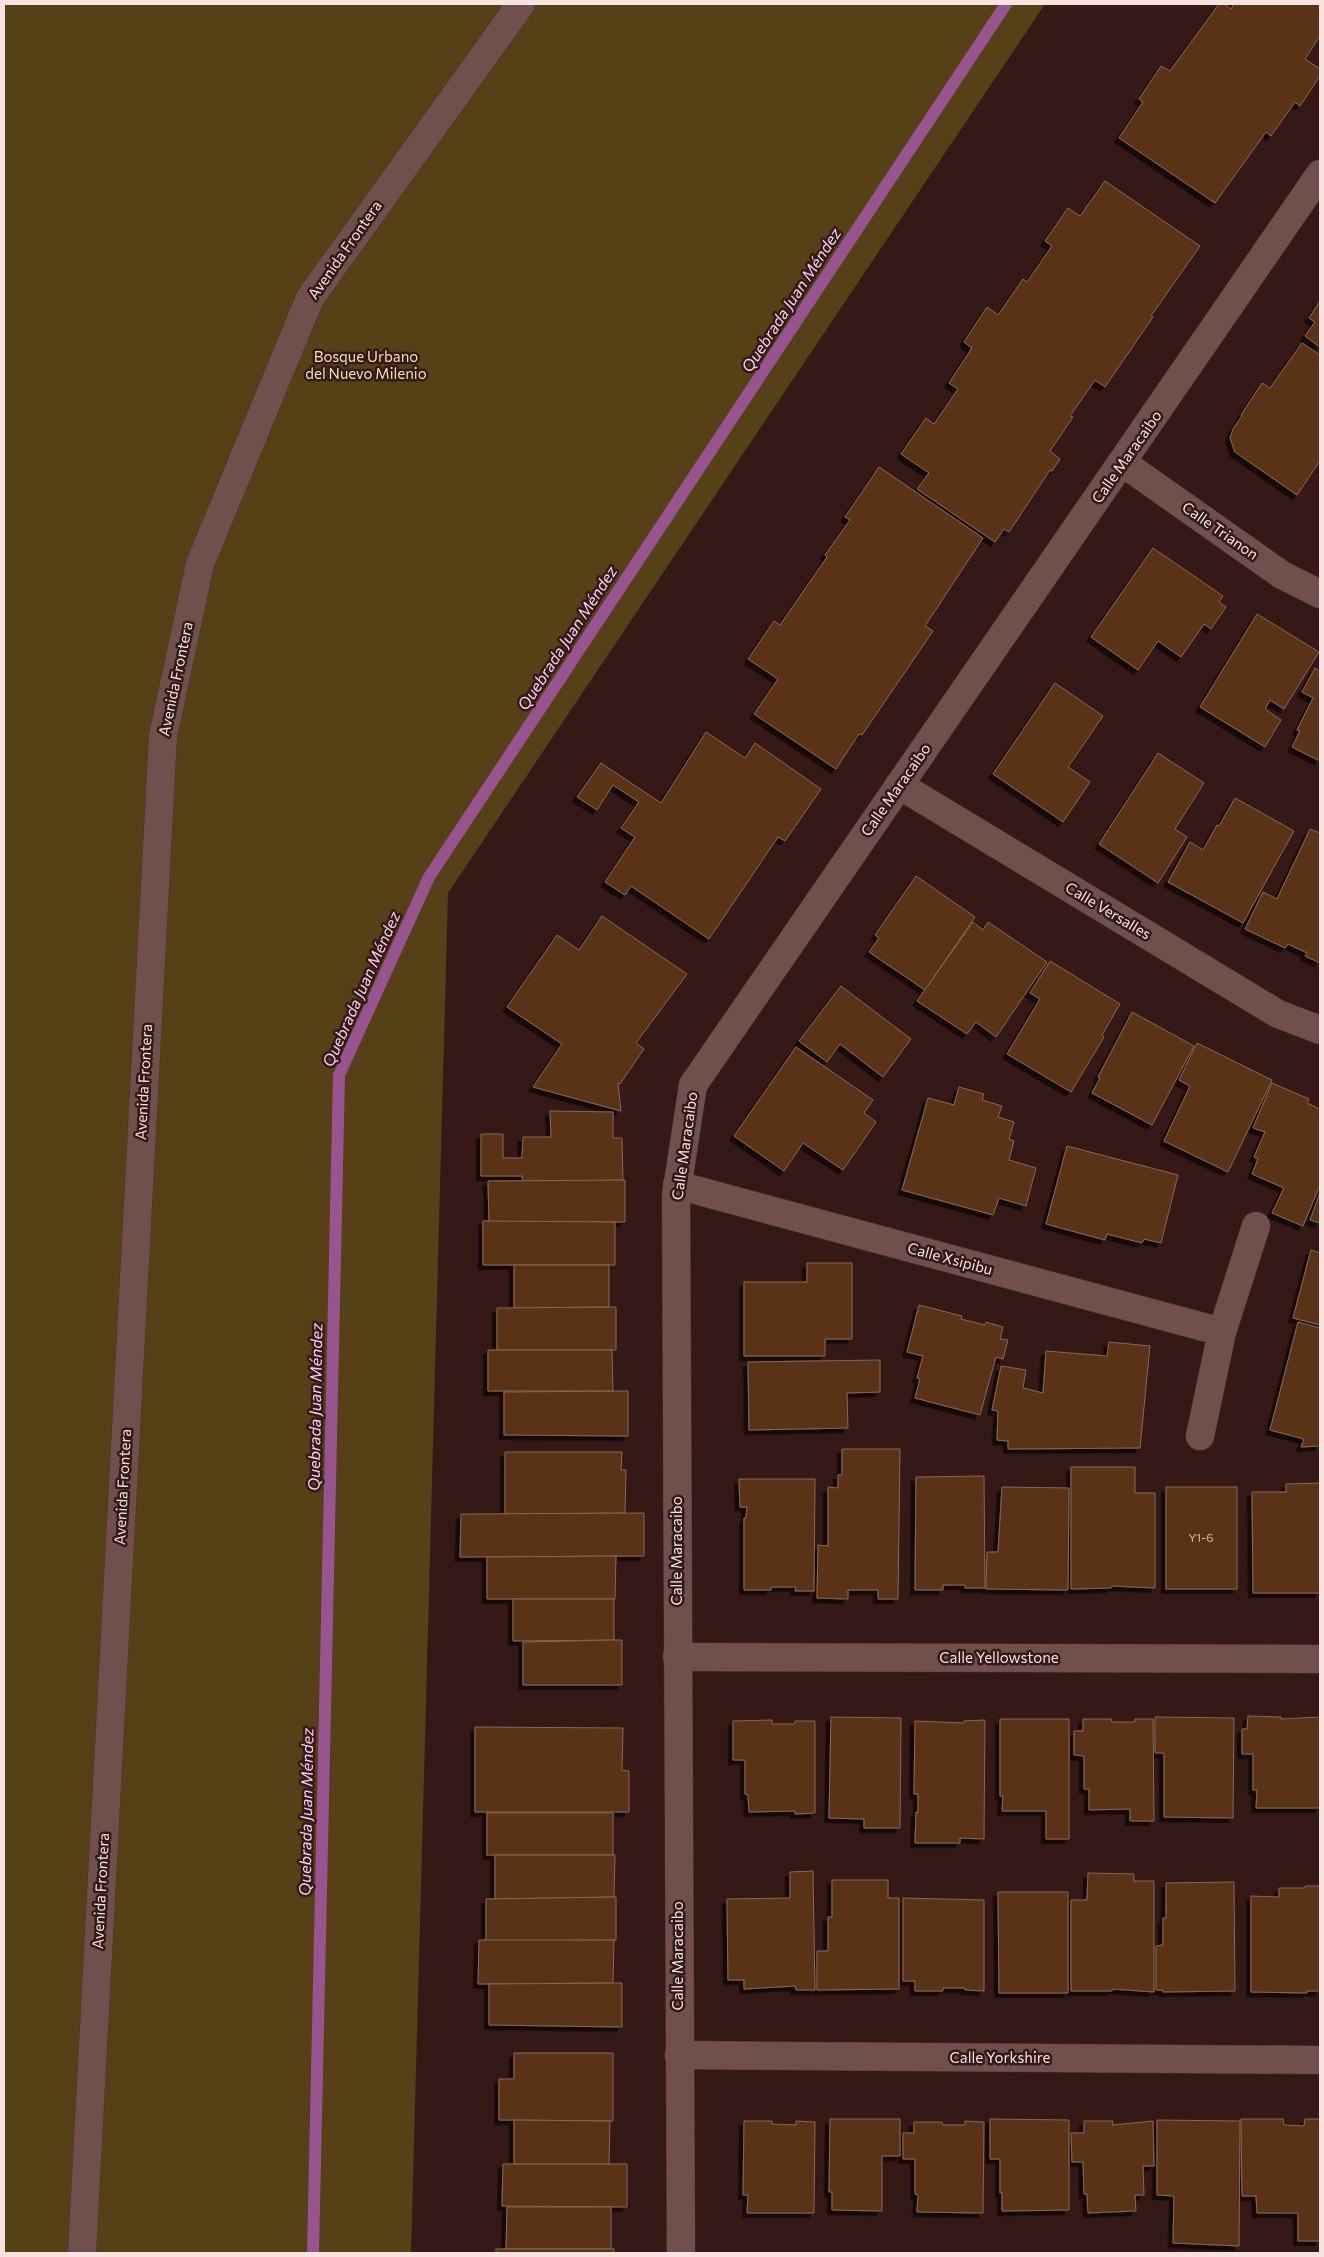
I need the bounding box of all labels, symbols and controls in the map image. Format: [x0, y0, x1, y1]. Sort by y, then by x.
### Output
street label: Avenida Frontera [303, 197, 385, 302]
water label: Quebrada Juan Méndez [737, 224, 844, 375]
park label: Bosque Urbano del Nuevo Milenio [305, 347, 427, 382]
street label: Calle Maracaibo [1087, 407, 1165, 506]
street label: Calle Trianon [1179, 497, 1262, 563]
water label: Quebrada Juan Méndez [513, 562, 620, 713]
street label: Avenida Frontera [154, 620, 196, 738]
street label: Calle Maracaibo [856, 740, 934, 839]
street label: Calle Versalles [1063, 878, 1155, 943]
water label: Quebrada Juan Méndez [318, 908, 403, 1069]
street label: Avenida Frontera [131, 1023, 155, 1140]
street label: Calle Maracaibo [667, 1090, 701, 1201]
street label: Calle Xsipibu [906, 1238, 995, 1278]
water label: Quebrada Juan Méndez [304, 1323, 325, 1491]
street label: Avenida Frontera [110, 1428, 134, 1545]
street label: Calle Maracaibo [667, 1496, 685, 1606]
house number: Y1-6 [1188, 1530, 1214, 1544]
street label: Calle Yellowstone [939, 1648, 1059, 1666]
water label: Quebrada Juan Méndez [295, 1728, 316, 1896]
street label: Avenida Frontera [88, 1832, 112, 1949]
street label: Calle Maracaibo [668, 1901, 686, 2011]
street label: Calle Yorkshire [950, 2048, 1051, 2066]

